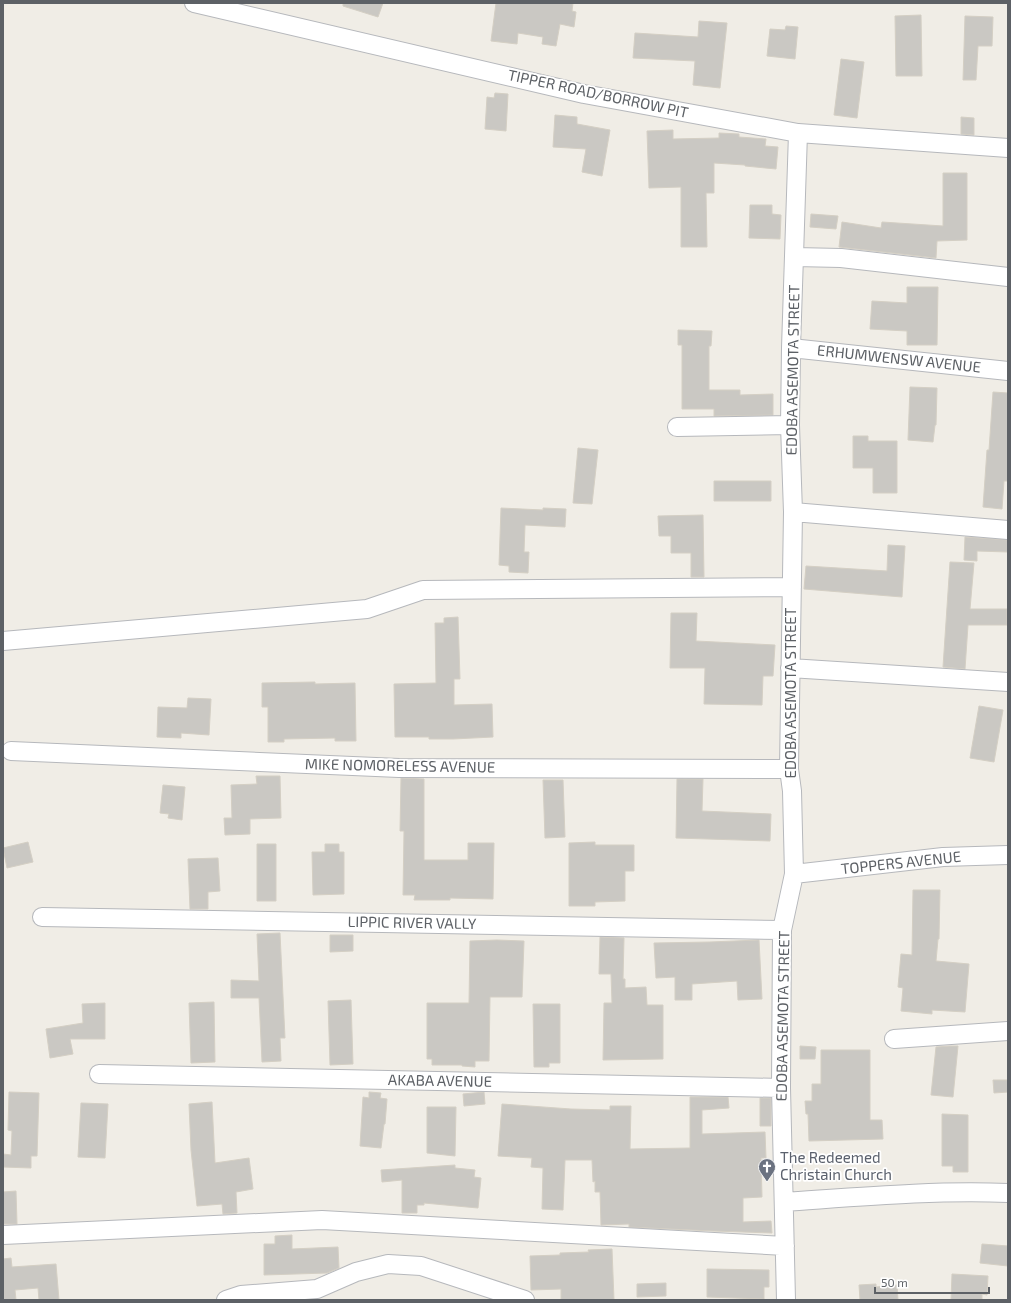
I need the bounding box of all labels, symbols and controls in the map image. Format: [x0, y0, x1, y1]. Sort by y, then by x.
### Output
street label: TIPPER ROAD/BORROW PIT [506, 65, 690, 121]
street label: EDOBA ASEMOTA STREET [782, 284, 802, 456]
street label: ERHUMWENSW AVENUE [816, 340, 982, 376]
street label: EDOBA ASEMOTA STREET [781, 607, 799, 778]
street label: MIKE NOMORELESS AVENUE [305, 754, 495, 776]
street label: TOPPERS AVENUE [840, 847, 962, 877]
street label: LIPPIC RIVER VALLY [348, 912, 477, 932]
street label: EDOBA ASEMOTA STREET [772, 930, 792, 1102]
street label: AKABA AVENUE [388, 1070, 492, 1090]
place label: The Redeemed Christain Church [780, 1148, 892, 1183]
church icon: The Redeemed Christain Church [757, 1157, 777, 1182]
scale bar [875, 1269, 989, 1295]
text: 50 m [881, 1275, 908, 1289]

